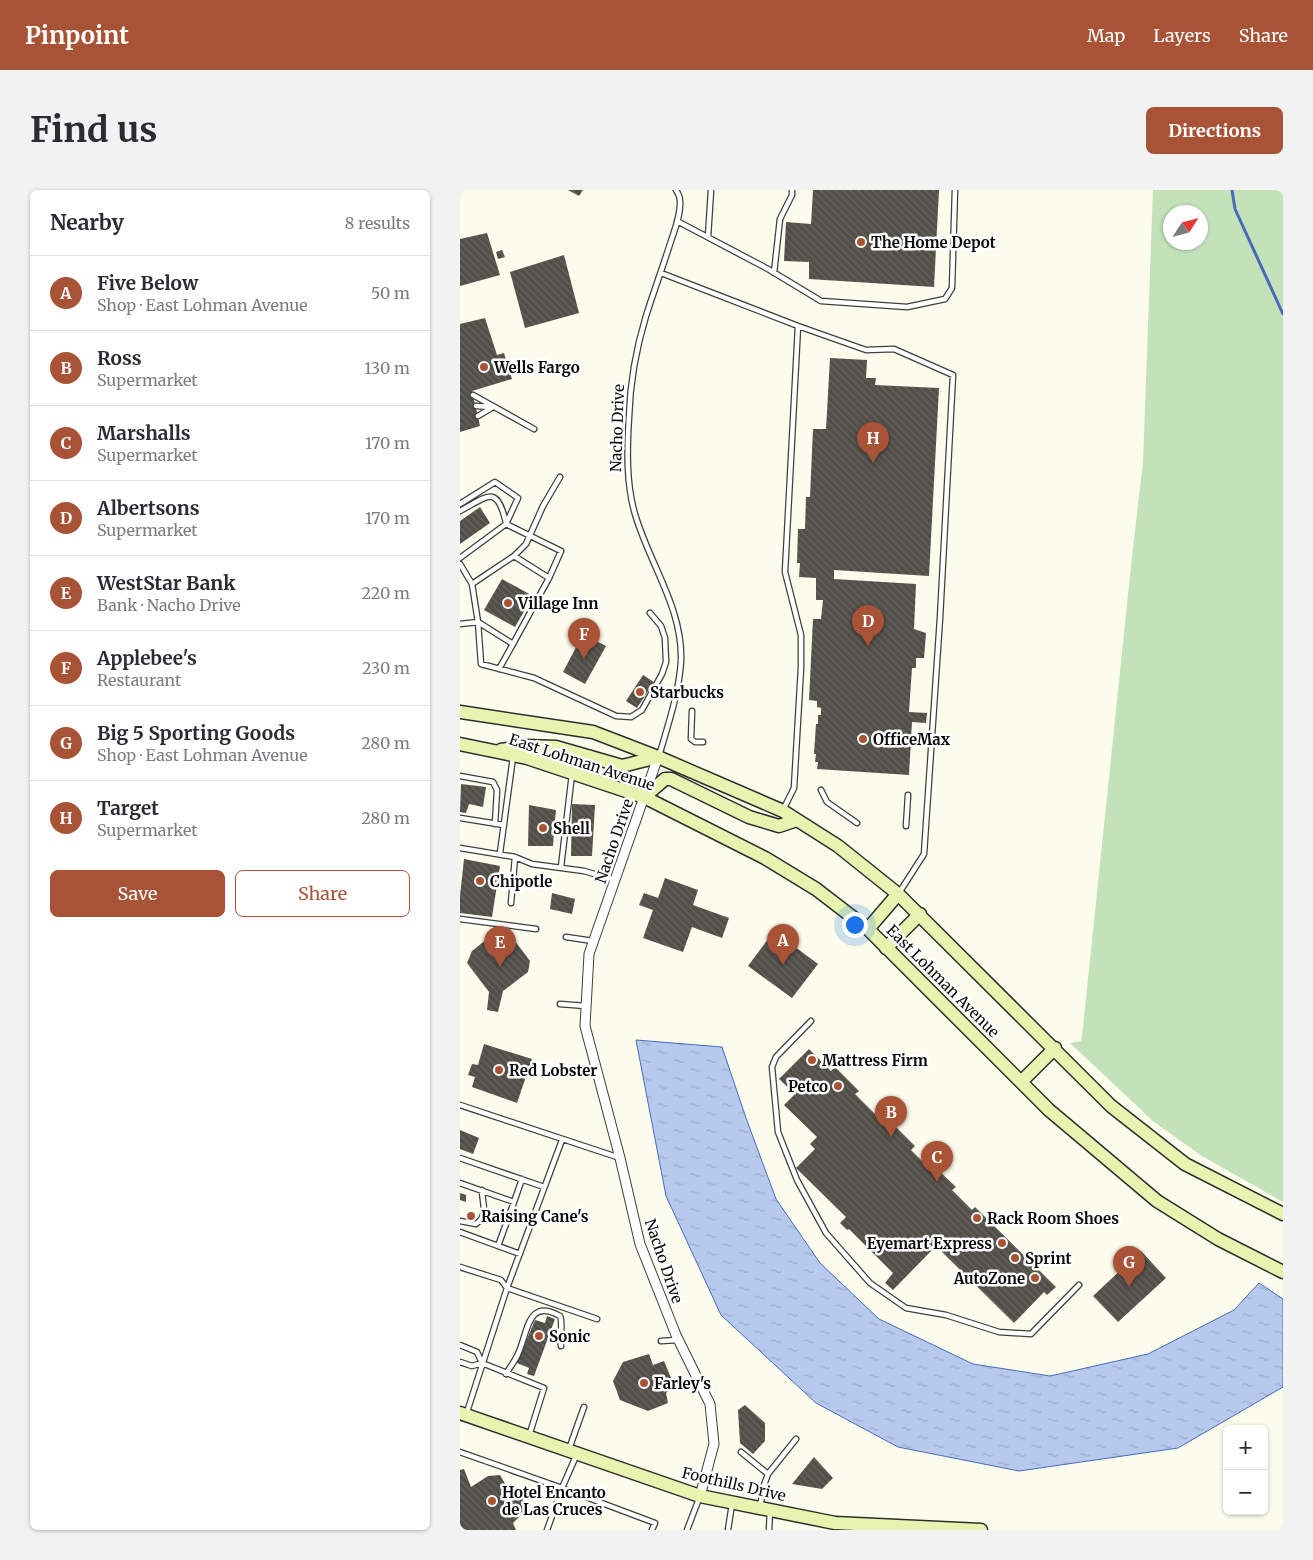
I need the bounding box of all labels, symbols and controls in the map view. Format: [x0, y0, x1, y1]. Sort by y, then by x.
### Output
text: Pinpoint [25, 20, 129, 51]
text: Map [1087, 24, 1125, 47]
text: Layers [1153, 24, 1211, 47]
text: Share [1239, 24, 1288, 47]
button: Directions [1146, 107, 1283, 154]
text: Find us [30, 108, 157, 152]
north arrow [1163, 205, 1208, 250]
text: Nearby [50, 209, 124, 236]
text: 8 results [345, 213, 410, 233]
place label: The Home Depot [871, 233, 996, 252]
marker: The Home Depot [855, 236, 867, 248]
text: Five Below [97, 271, 198, 295]
text: A [60, 283, 72, 303]
text: 50 m [371, 283, 410, 303]
text: Shop · East Lohman Avenue [97, 295, 308, 315]
text: Ross [97, 346, 141, 370]
text: B [60, 358, 72, 378]
text: 130 m [364, 358, 410, 378]
place label: Wells Fargo [493, 358, 580, 377]
marker: Wells Fargo [478, 361, 490, 373]
text: Supermarket [97, 370, 198, 390]
street label: Nacho Drive [606, 384, 628, 472]
text: Marshalls [97, 421, 191, 445]
pin: H [857, 422, 889, 463]
text: C [61, 433, 71, 453]
text: 170 m [365, 433, 410, 453]
text: Supermarket [97, 445, 198, 465]
text: Albertsons [97, 496, 199, 520]
text: D [60, 508, 72, 528]
text: 170 m [365, 508, 410, 528]
text: Supermarket [97, 520, 198, 540]
text: WestStar Bank [97, 571, 236, 595]
text: E [61, 583, 71, 603]
text: 220 m [362, 583, 410, 603]
place label: Village Inn [517, 594, 598, 613]
text: Bank · Nacho Drive [97, 595, 241, 615]
marker: Village Inn [502, 597, 514, 609]
pin: D [852, 605, 884, 646]
pin: F [568, 618, 600, 659]
text: Applebee's [97, 646, 197, 670]
text: F [61, 658, 71, 678]
text: 230 m [362, 658, 410, 678]
text: Restaurant [97, 670, 181, 690]
place label: Starbucks [650, 683, 724, 702]
marker: Starbucks [634, 686, 646, 698]
text: Big 5 Sporting Goods [97, 721, 295, 745]
street label: East Lohman Avenue [507, 730, 657, 795]
place label: OfficeMax [873, 730, 951, 749]
text: G [60, 733, 72, 753]
text: 280 m [361, 733, 410, 753]
marker: OfficeMax [857, 733, 869, 745]
text: Shop · East Lohman Avenue [97, 745, 308, 765]
text: Target [97, 796, 159, 820]
street label: Nacho Drive [591, 796, 637, 886]
text: H [59, 808, 73, 828]
text: 280 m [361, 808, 410, 828]
place label: Shell [553, 819, 590, 838]
text: Supermarket [97, 820, 198, 840]
marker: Shell [537, 822, 549, 834]
button: Save [50, 870, 225, 917]
button: Share [235, 870, 410, 917]
place label: Chipotle [490, 872, 552, 891]
marker: Chipotle [474, 875, 486, 887]
your location [842, 912, 868, 938]
street label: East Lohman Avenue [883, 921, 1004, 1042]
pin: A [767, 924, 799, 965]
pin: E [484, 926, 516, 967]
place label: Mattress Firm [822, 1051, 928, 1070]
marker: Mattress Firm [806, 1054, 818, 1066]
place label: Red Lobster [509, 1061, 597, 1080]
marker: Red Lobster [493, 1064, 505, 1076]
place label: Petco [788, 1077, 828, 1096]
marker: Petco [832, 1080, 844, 1092]
pin: B [875, 1096, 907, 1137]
pin: C [921, 1141, 953, 1182]
place label: Raising Cane's [481, 1207, 589, 1226]
place label: Rack Room Shoes [987, 1209, 1119, 1228]
marker: Raising Cane's [465, 1210, 477, 1222]
marker: Rack Room Shoes [971, 1212, 983, 1224]
street label: Nacho Drive [641, 1216, 687, 1306]
place label: Eyemart Express [867, 1234, 992, 1253]
marker: Eyemart Express [996, 1237, 1008, 1249]
pin: G [1113, 1246, 1145, 1287]
place label: Sprint [1025, 1249, 1072, 1268]
marker: Sprint [1009, 1252, 1021, 1264]
place label: AutoZone [953, 1269, 1025, 1288]
marker: AutoZone [1029, 1272, 1041, 1284]
place label: Sonic [549, 1327, 590, 1346]
marker: Sonic [533, 1330, 545, 1342]
place label: Farley's [654, 1374, 711, 1393]
marker: Farley's [638, 1377, 650, 1389]
map controls [1223, 1425, 1268, 1515]
button: + [1223, 1425, 1268, 1470]
street label: Foothills Drive [680, 1463, 788, 1505]
button: − [1223, 1470, 1268, 1515]
place label: Hotel Encanto de Las Cruces [502, 1483, 606, 1519]
marker: Hotel Encanto de Las Cruces [486, 1495, 498, 1507]

